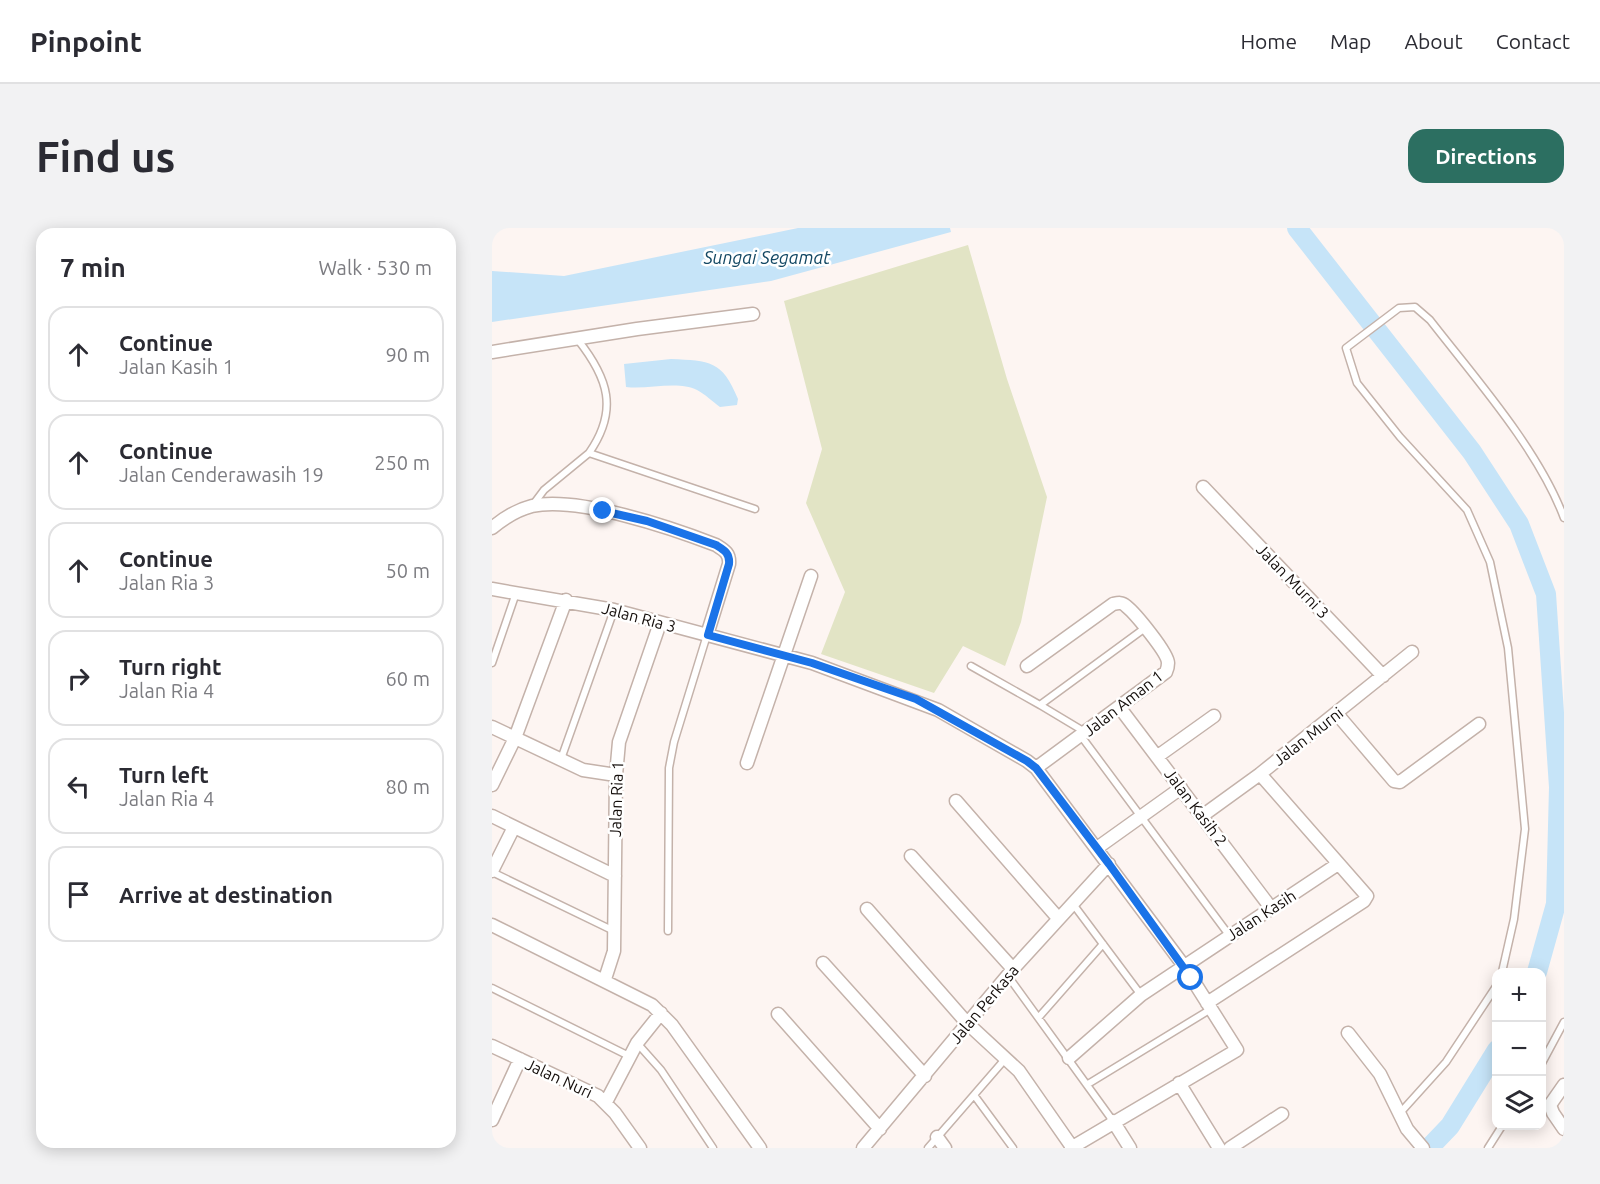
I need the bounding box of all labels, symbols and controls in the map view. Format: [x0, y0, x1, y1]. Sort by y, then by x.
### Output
text: Pinpoint [30, 26, 142, 57]
text: Home [1240, 29, 1297, 53]
text: Map [1330, 29, 1371, 53]
text: About [1404, 29, 1463, 53]
text: Contact [1496, 29, 1570, 53]
button: Directions [1408, 129, 1564, 183]
text: Find us [36, 133, 175, 180]
water label: Sungai Segamat [703, 247, 831, 267]
text: 7 min [60, 253, 126, 282]
text: Walk · 530 m [319, 256, 432, 279]
text: Continue [119, 330, 213, 355]
icon: ahead [62, 338, 95, 371]
text: 90 m [386, 343, 430, 366]
text: Jalan Kasih 1 [119, 355, 234, 378]
text: Continue [119, 438, 213, 463]
icon: ahead [62, 446, 95, 479]
text: 250 m [374, 451, 430, 474]
text: Jalan Cenderawasih 19 [119, 463, 324, 486]
route end [589, 497, 615, 523]
street label: Jalan Murni 3 [1253, 540, 1333, 622]
text: Continue [119, 546, 213, 571]
icon: ahead [62, 554, 95, 587]
text: 50 m [386, 559, 430, 582]
text: Jalan Ria 3 [119, 571, 214, 594]
street label: Jalan Ria 3 [600, 598, 678, 636]
text: Turn right [119, 654, 221, 679]
icon: right [62, 662, 95, 695]
street label: Jalan Aman 1 [1080, 666, 1166, 740]
text: 60 m [386, 667, 430, 690]
text: Jalan Ria 4 [119, 679, 214, 702]
street label: Jalan Murni [1270, 703, 1346, 769]
street label: Jalan Ria 1 [606, 761, 626, 837]
text: Turn left [119, 762, 209, 787]
street label: Jalan Kasih 2 [1161, 765, 1231, 849]
icon: left [62, 770, 95, 803]
text: 80 m [386, 775, 430, 798]
text: Jalan Ria 4 [119, 787, 214, 810]
icon: arrive [62, 878, 95, 911]
text: Arrive at destination [119, 882, 333, 907]
street label: Jalan Kasih [1223, 886, 1299, 944]
street label: Jalan Perkasa [946, 961, 1022, 1047]
route start [1177, 964, 1203, 990]
map controls [1492, 968, 1546, 1130]
button: + [1492, 968, 1546, 1022]
button: − [1492, 1022, 1546, 1076]
street label: Jalan Nuri [523, 1055, 595, 1101]
button: layers [1492, 1076, 1546, 1130]

